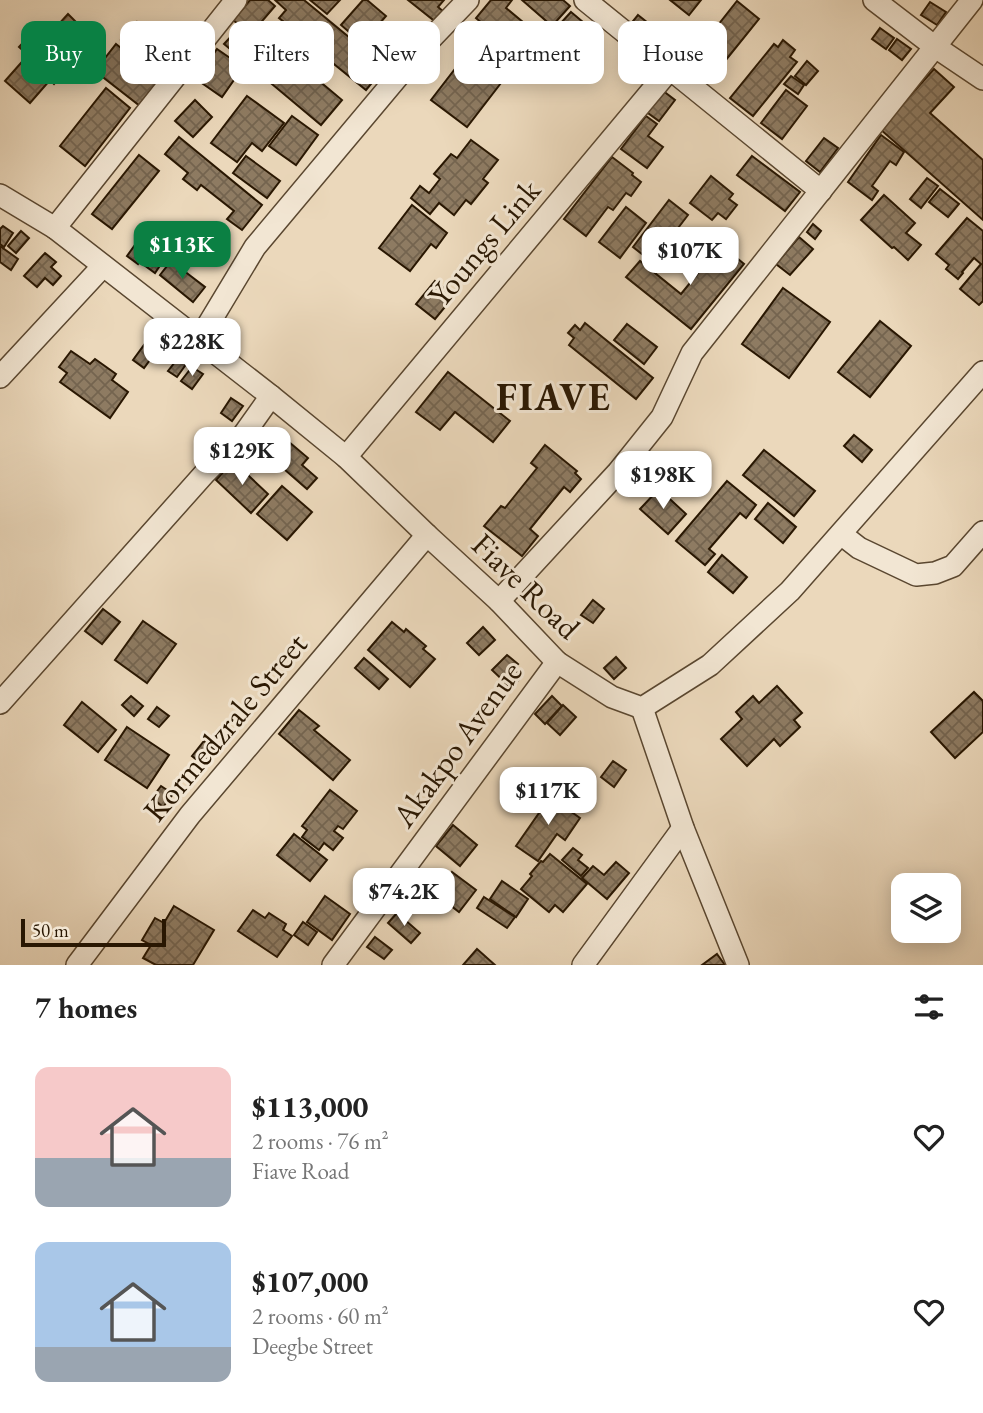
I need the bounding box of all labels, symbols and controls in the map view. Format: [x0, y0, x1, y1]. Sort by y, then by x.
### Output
chip: Buy [21, 21, 106, 84]
chip: Rent [120, 21, 215, 84]
chip: Filters [229, 21, 334, 84]
chip: New [348, 21, 440, 84]
chip: Apartment [454, 21, 604, 84]
chip: House [618, 21, 727, 84]
street label: Youngs Link [418, 170, 550, 315]
pin: $113K [133, 222, 231, 281]
pin: $107K [641, 228, 739, 287]
text: $113K [150, 229, 214, 259]
text: $107K [658, 235, 722, 265]
pin: $228K [143, 318, 241, 378]
text: $228K [160, 326, 224, 356]
district label: FIAVE [496, 372, 612, 421]
pin: $129K [193, 428, 291, 487]
text: $129K [210, 435, 274, 465]
pin: $198K [614, 452, 712, 511]
text: $198K [631, 459, 695, 489]
street label: Fiave Road [463, 524, 590, 649]
street label: Kormedzrale Street [134, 624, 316, 830]
street label: Akakpo Avenue [382, 653, 531, 836]
pin: $117K [499, 768, 597, 827]
text: $117K [516, 775, 580, 805]
pin: $74.2K [347, 869, 461, 928]
map controls [891, 873, 961, 943]
button: layers [891, 873, 961, 943]
text: $74.2K [369, 876, 439, 906]
scale bar [21, 916, 166, 948]
text: 50 m [32, 918, 69, 943]
text: 7 homes [35, 988, 137, 1027]
icon: filters [910, 988, 948, 1026]
text: $113,000 [252, 1087, 368, 1126]
icon: home [91, 1095, 175, 1179]
icon: heart [910, 1118, 948, 1156]
text: 2 rooms · 76 m² [252, 1126, 389, 1156]
text: Fiave Road [252, 1156, 349, 1186]
text: $107,000 [252, 1262, 368, 1301]
icon: home [91, 1270, 175, 1354]
icon: heart [910, 1293, 948, 1331]
text: 2 rooms · 60 m² [252, 1301, 389, 1331]
text: Deegbe Street [252, 1331, 373, 1361]

